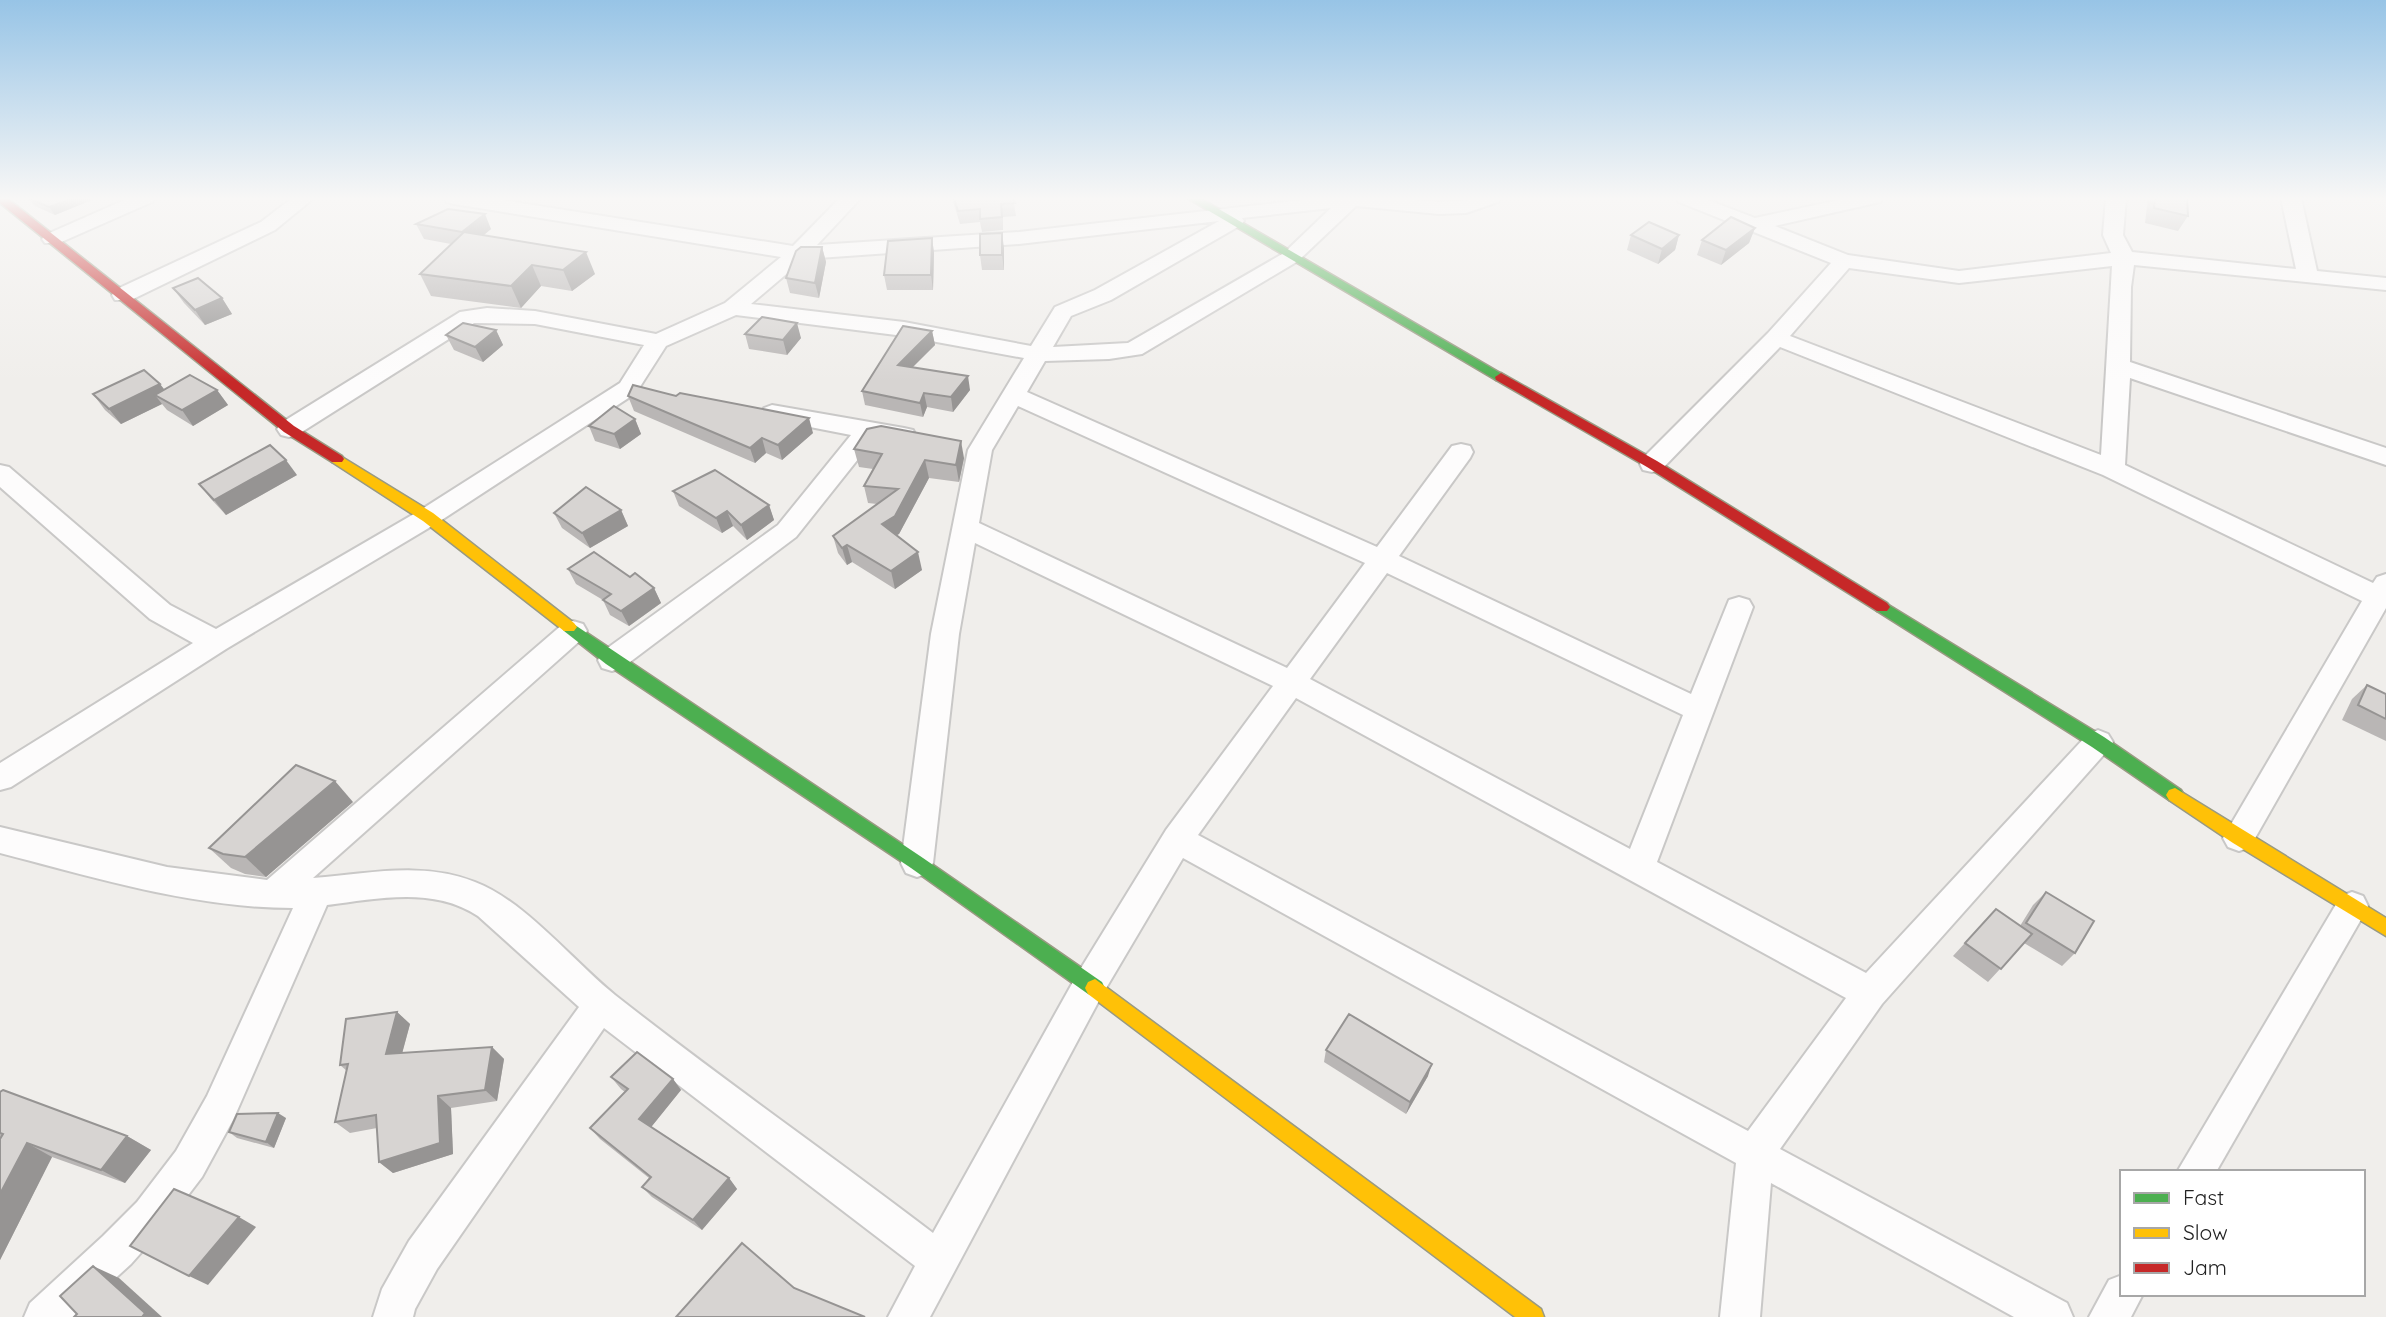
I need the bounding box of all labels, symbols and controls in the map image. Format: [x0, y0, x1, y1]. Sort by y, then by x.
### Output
legend [2120, 1170, 2365, 1296]
text: Fast [2183, 1184, 2224, 1210]
text: Slow [2183, 1219, 2228, 1245]
text: Jam [2183, 1254, 2227, 1280]

